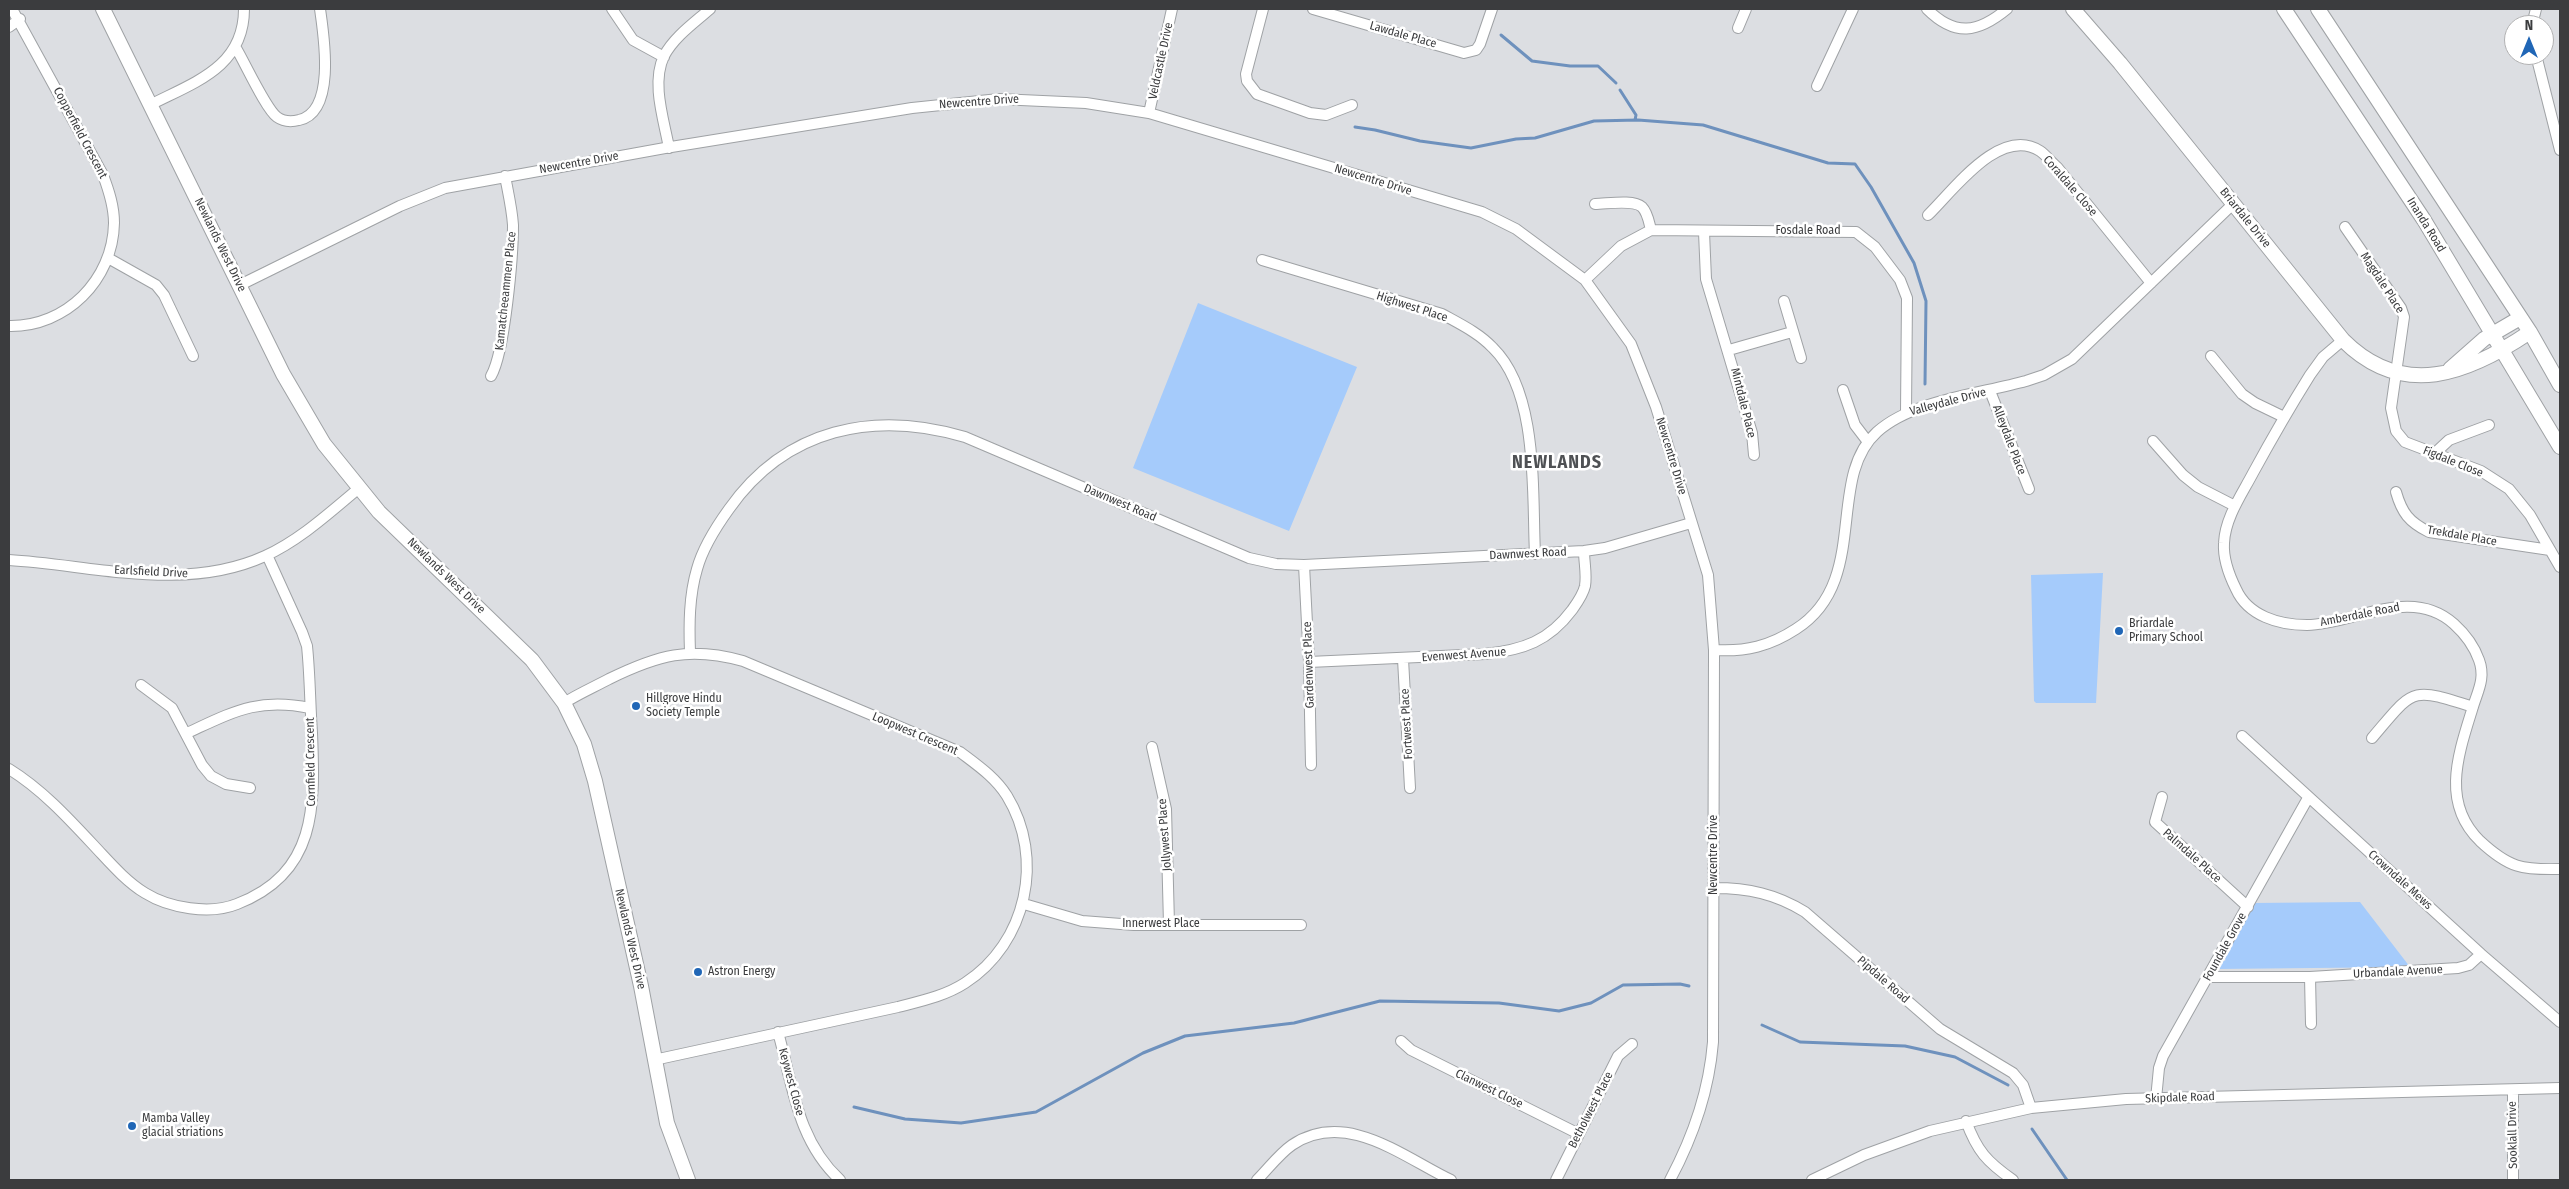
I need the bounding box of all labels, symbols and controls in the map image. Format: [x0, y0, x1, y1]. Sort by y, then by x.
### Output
north arrow [2504, 15, 2554, 65]
text: N [2525, 17, 2533, 34]
street label: Lawdale Place [1368, 19, 1438, 51]
street label: Veldcastle Drive [1146, 21, 1176, 101]
street label: Copperfield Crescent [50, 85, 110, 181]
street label: Newcentre Drive [939, 92, 1019, 112]
street label: Newcentre Drive [538, 149, 620, 177]
street label: Coraldale Close [2040, 153, 2100, 219]
street label: Newcentre Drive [1333, 161, 1413, 199]
street label: Briardale Drive [2216, 185, 2274, 251]
street label: Inanda Road [2404, 195, 2448, 255]
street label: Newlands West Drive [191, 196, 249, 294]
street label: Fosdale Road [1775, 224, 1841, 238]
street label: Kamatcheeammen Place [493, 231, 519, 351]
street label: Magdale Place [2357, 250, 2407, 316]
street label: Highwest Place [1375, 289, 1449, 325]
street label: Mintdale Place [1727, 366, 1759, 440]
street label: Valleydale Drive [1908, 385, 1988, 419]
street label: Alleydale Place [1989, 403, 2029, 477]
street label: Newcentre Drive [1652, 416, 1690, 496]
street label: Figdale Close [2421, 443, 2485, 481]
district label: NEWLANDS [1511, 452, 1603, 474]
street label: Dawnwest Road [1082, 481, 1158, 525]
street label: Trekdale Place [2426, 523, 2498, 549]
street label: Newlands West Drive [404, 535, 488, 617]
street label: Dawnwest Road [1489, 545, 1567, 563]
street label: Earlsfield Drive [114, 563, 188, 581]
street label: Amberdale Road [2319, 600, 2401, 630]
place label: Briardale Primary School [2129, 617, 2203, 645]
street label: Gardenwest Place [1300, 621, 1318, 709]
marker: Briardale Primary School [2113, 625, 2125, 637]
street label: Evenwest Avenue [1421, 645, 1507, 665]
street label: Fortwest Place [1398, 688, 1416, 760]
place label: Hillgrove Hindu Society Temple [646, 692, 722, 720]
marker: Hillgrove Hindu Society Temple [630, 700, 642, 712]
street label: Loopwest Crescent [870, 709, 960, 759]
street label: Cornfield Crescent [303, 717, 319, 807]
street label: Jollywest Place [1155, 798, 1175, 872]
street label: Newcentre Drive [1707, 815, 1721, 895]
street label: Palmdale Place [2160, 826, 2224, 886]
street label: Crowndale Mews [2365, 847, 2435, 913]
street label: Newlands West Drive [611, 887, 649, 991]
street label: Foundale Grove [2200, 910, 2250, 984]
street label: Innerwest Place [1122, 917, 1200, 931]
street label: Pipdale Road [1854, 953, 1912, 1007]
street label: Urbandale Avenue [2353, 962, 2443, 982]
place label: Astron Energy [708, 965, 775, 979]
marker: Astron Energy [692, 966, 704, 978]
street label: Keywest Close [775, 1047, 807, 1117]
street label: Clanwest Close [1453, 1066, 1525, 1112]
street label: Betholwest Place [1566, 1069, 1616, 1151]
street label: Skipdale Road [2145, 1090, 2215, 1106]
street label: Sooklall Drive [2505, 1101, 2521, 1169]
place label: Mamba Valley glacial striations [142, 1112, 223, 1140]
marker: Mamba Valley glacial striations [126, 1120, 138, 1132]

